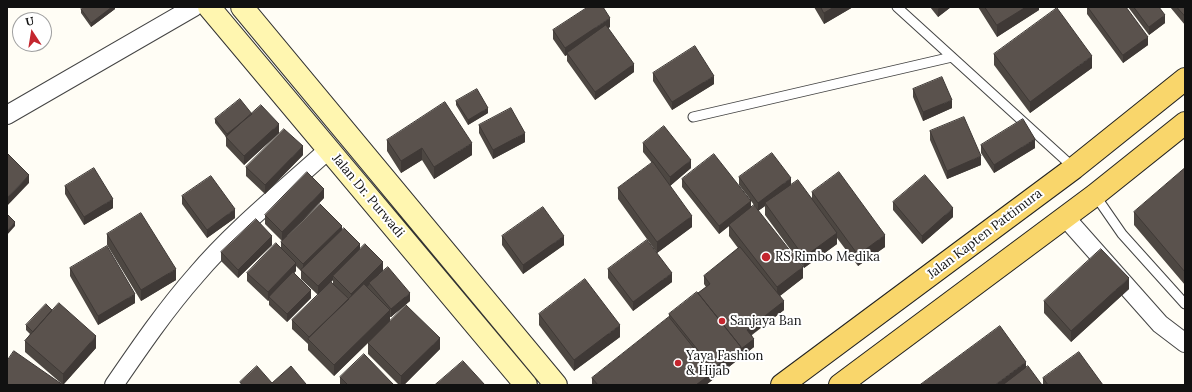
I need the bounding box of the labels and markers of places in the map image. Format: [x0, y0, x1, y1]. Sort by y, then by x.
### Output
place label: RS Rimbo Medika [775, 249, 880, 265]
marker: RS Rimbo Medika [760, 251, 772, 263]
place label: Sanjaya Ban [730, 313, 802, 329]
marker: Sanjaya Ban [717, 316, 727, 326]
place label: Yaya Fashion & Hijab [686, 348, 763, 379]
marker: Yaya Fashion & Hijab [673, 358, 683, 368]

